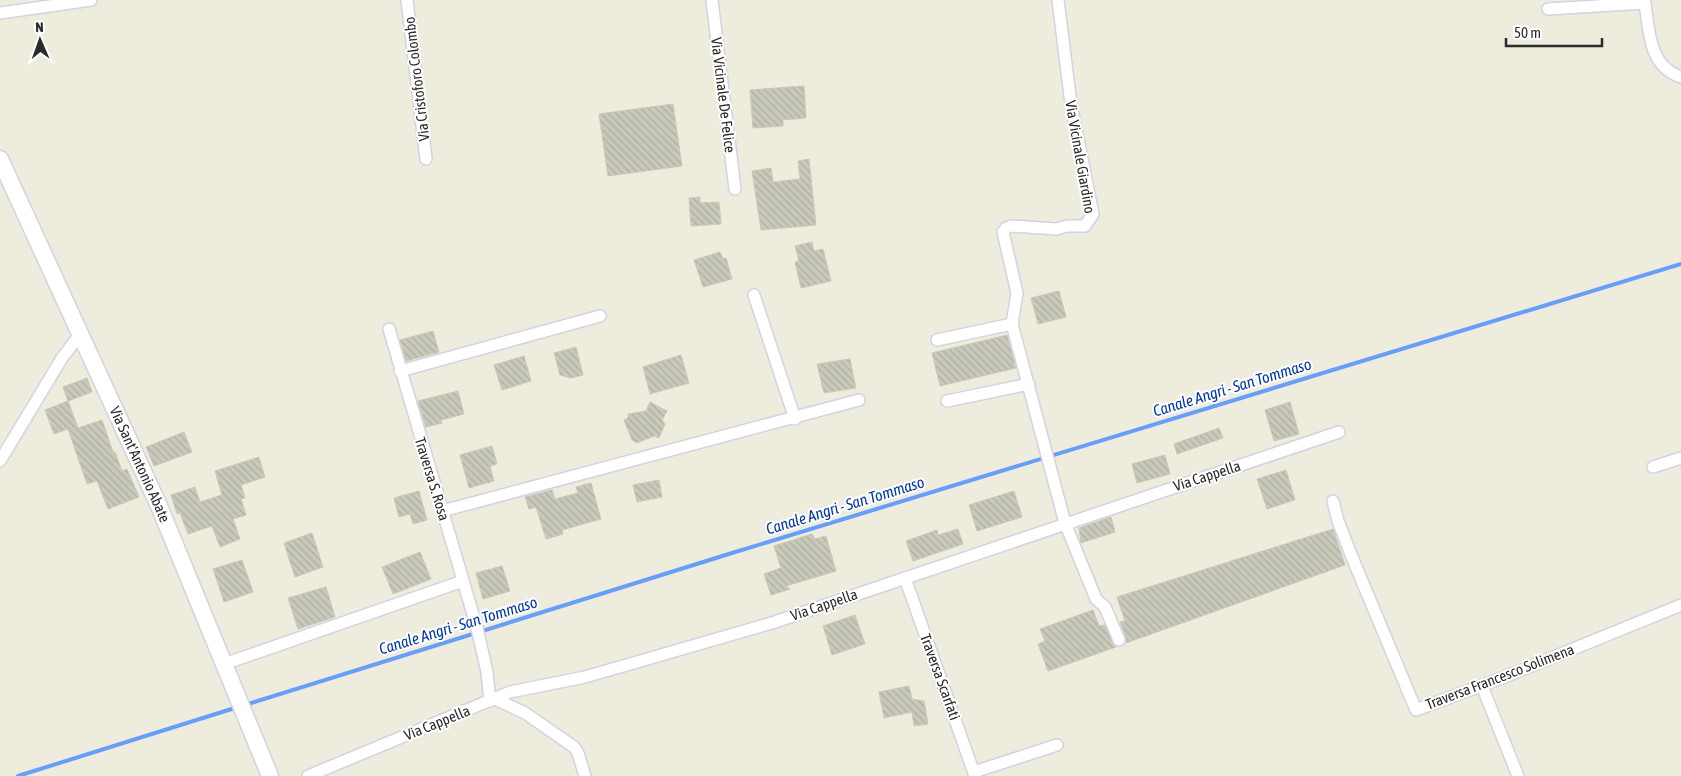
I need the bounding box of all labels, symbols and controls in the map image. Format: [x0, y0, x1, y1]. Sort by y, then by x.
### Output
north arrow [15, 15, 65, 65]
scale bar [1506, 15, 1602, 47]
street label: Via Cristoforo Colombo [400, 16, 433, 142]
text: N [35, 19, 44, 35]
text: 50 m [1514, 24, 1541, 41]
street label: Via Vicinale De Felice [708, 36, 739, 154]
street label: Via Vicinale Giardino [1062, 99, 1099, 215]
water label: Canale Angri - San Tommaso [1151, 354, 1314, 421]
street label: Via Sant'Antonio Abate [107, 404, 174, 525]
street label: Traversa S. Rosa [412, 435, 453, 523]
street label: Via Cappella [1171, 457, 1243, 494]
water label: Canale Angri - San Tommaso [764, 472, 927, 539]
street label: Via Cappella [788, 585, 859, 624]
water label: Canale Angri - San Tommaso [377, 592, 540, 659]
street label: Traversa Scarfati [917, 631, 964, 722]
street label: Traversa Francesco Solimena [1423, 640, 1576, 713]
street label: Via Cappella [401, 702, 472, 743]

